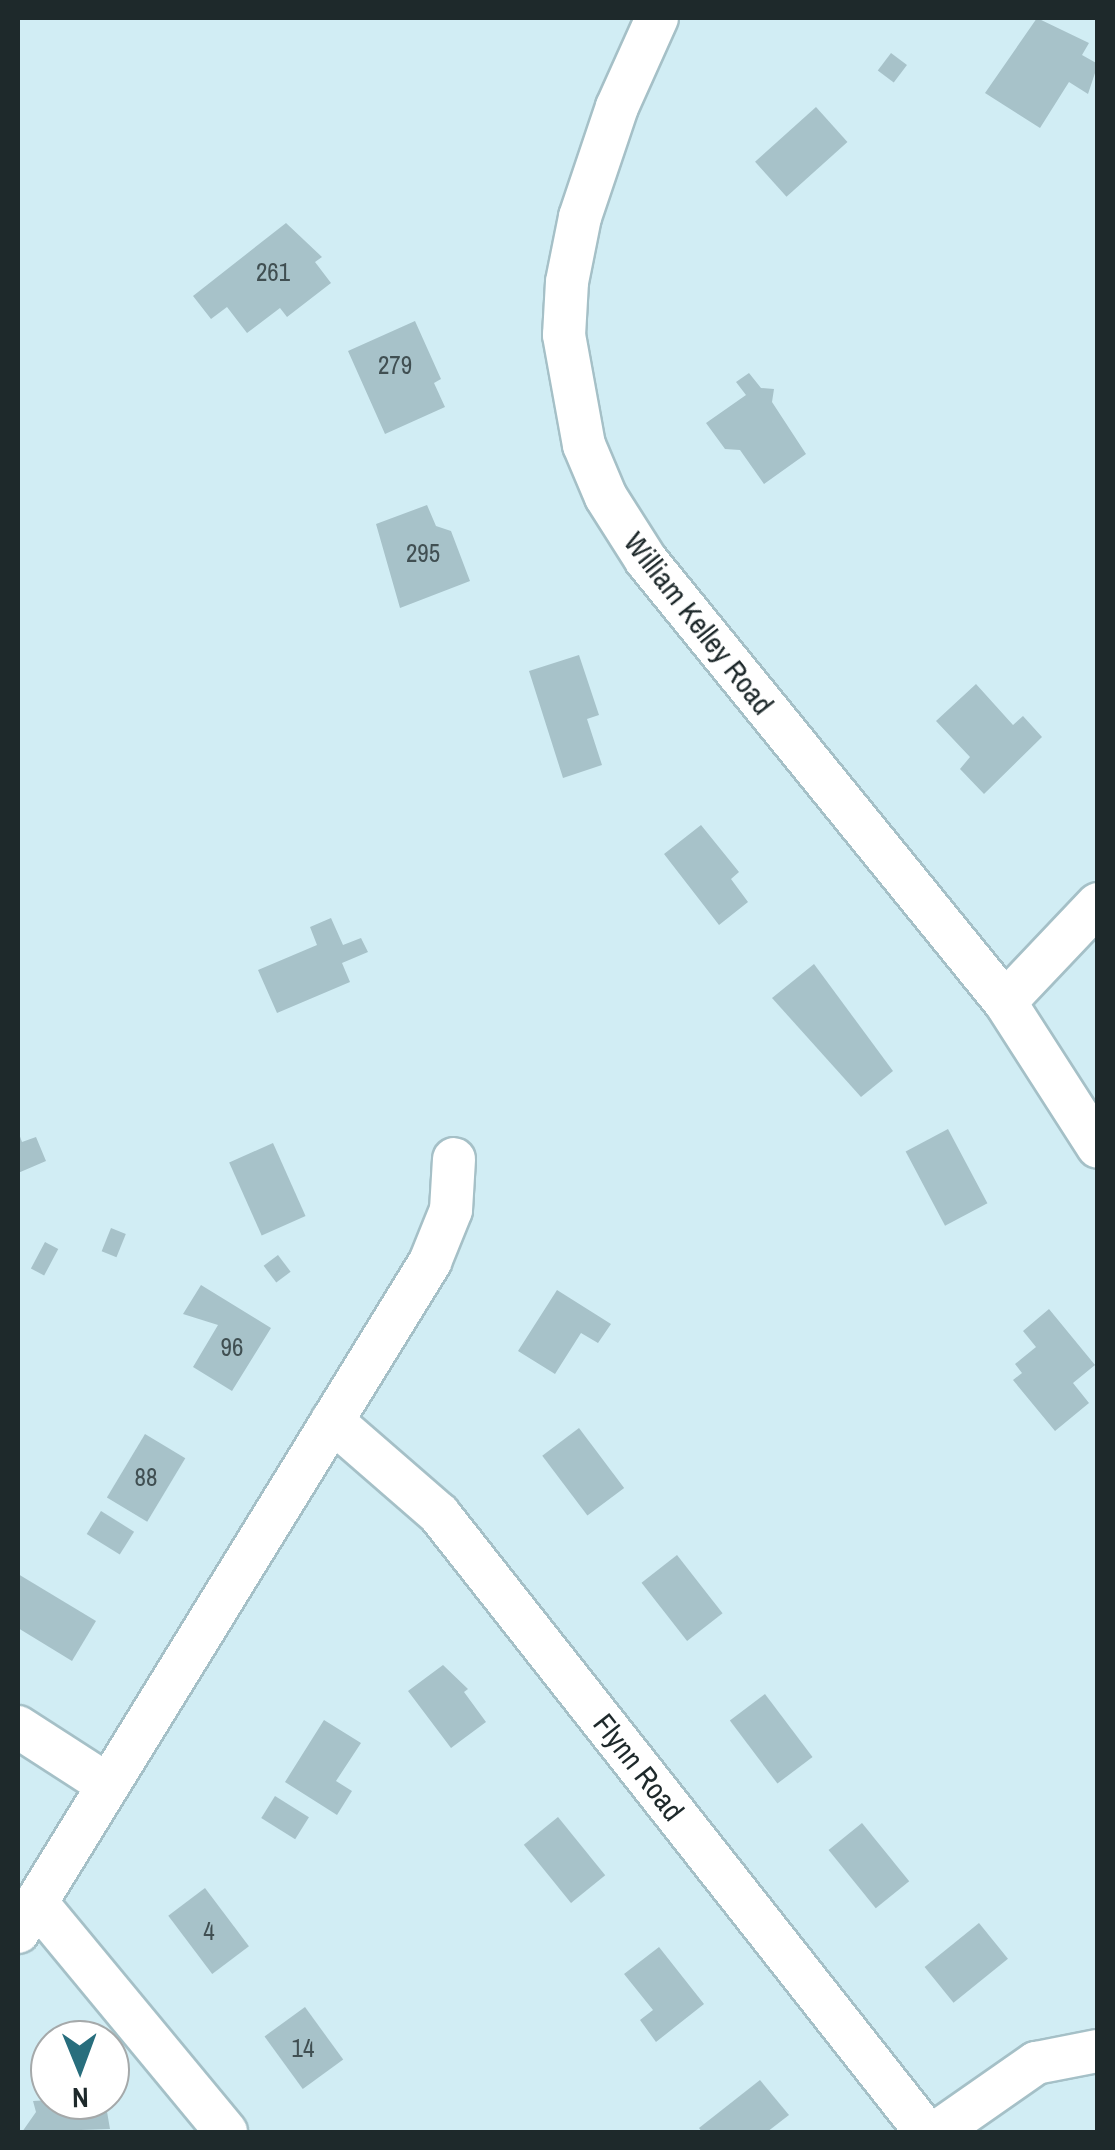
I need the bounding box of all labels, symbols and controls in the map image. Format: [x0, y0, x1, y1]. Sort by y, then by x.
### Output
house number: 261 [256, 257, 290, 287]
house number: 279 [378, 350, 412, 380]
street label: William Kelley Road [617, 525, 781, 721]
house number: 295 [406, 538, 440, 568]
house number: 96 [221, 1332, 243, 1362]
house number: 88 [135, 1462, 157, 1492]
street label: Flynn Road [586, 1706, 692, 1828]
house number: 4 [203, 1916, 215, 1946]
north arrow [30, 2020, 130, 2120]
house number: 14 [292, 2033, 314, 2063]
text: N [72, 2079, 89, 2117]

